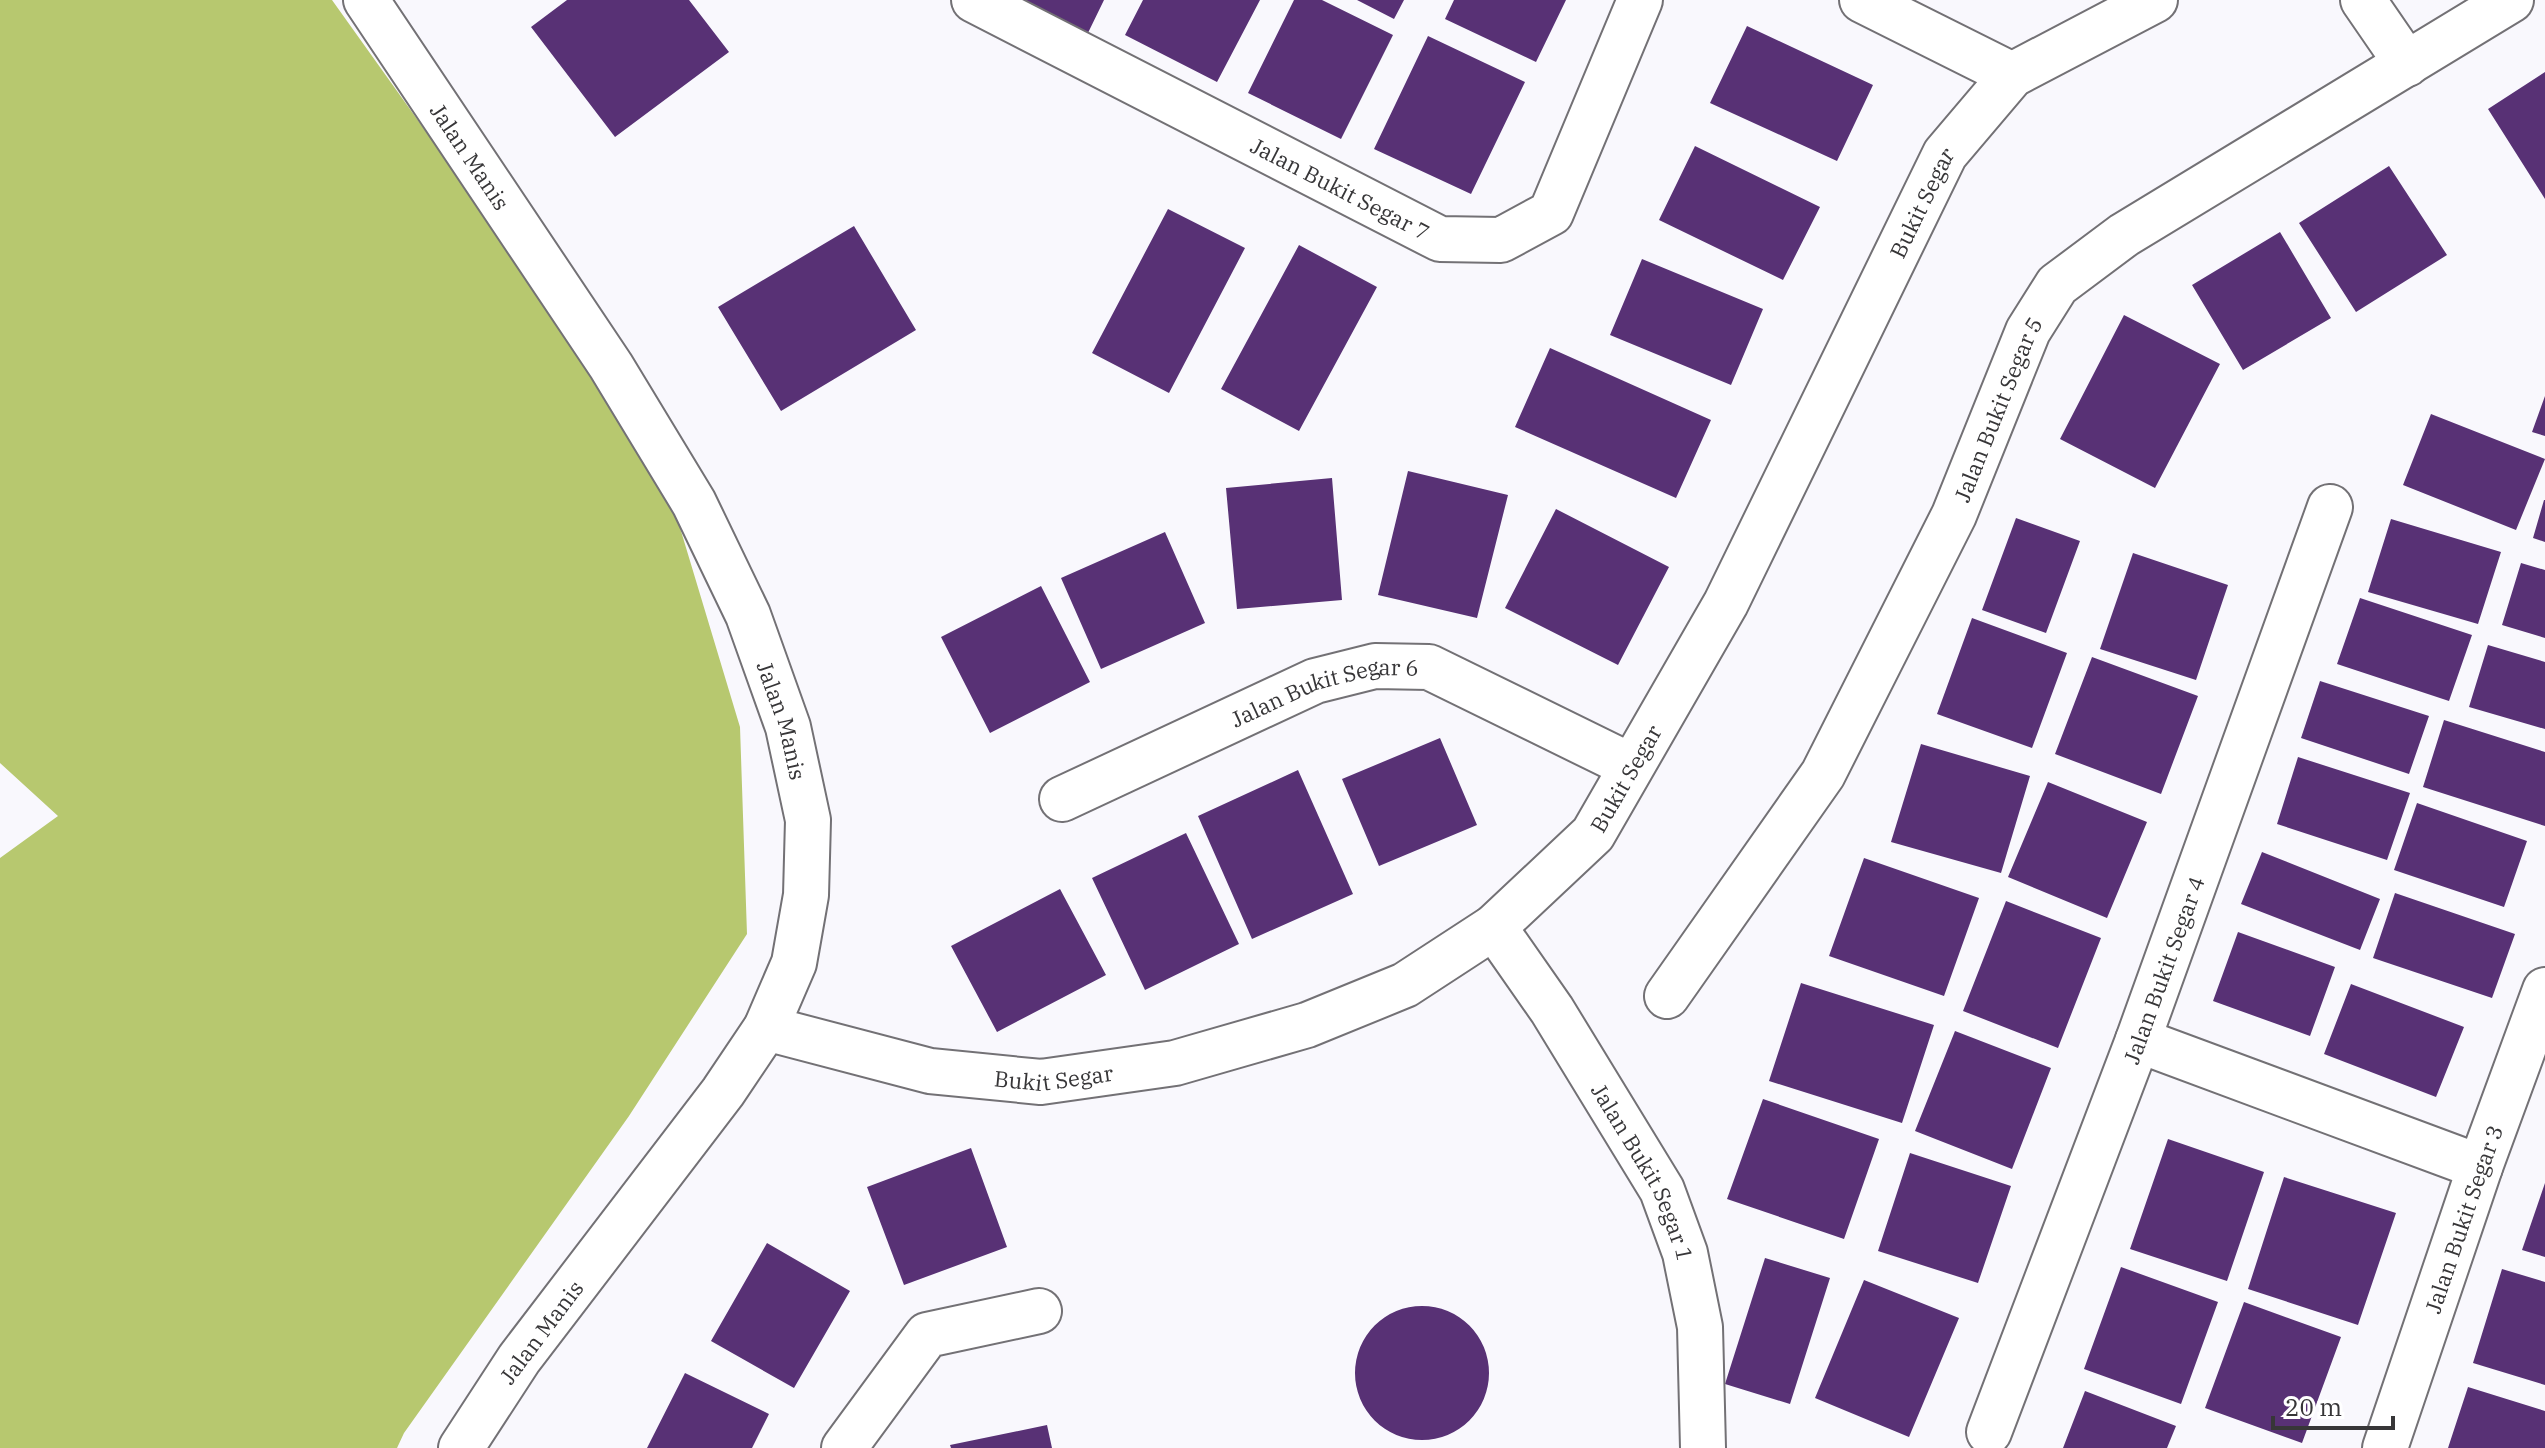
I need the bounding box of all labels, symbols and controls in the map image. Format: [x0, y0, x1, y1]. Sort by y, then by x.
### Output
street label: Jalan Manis [424, 97, 517, 215]
street label: Jalan Bukit Segar 7 [1246, 130, 1435, 246]
street label: Bukit Segar [1882, 140, 1960, 262]
street label: Jalan Bukit Segar 5 [1946, 311, 2048, 506]
street label: Jalan Bukit Segar 6 [1226, 651, 1419, 733]
street label: Jalan Manis [751, 657, 813, 782]
street label: Bukit Segar [1583, 719, 1668, 837]
street label: Jalan Bukit Segar 4 [2116, 872, 2210, 1068]
street label: Bukit Segar [993, 1057, 1115, 1097]
street label: Jalan Bukit Segar 1 [1586, 1078, 1701, 1263]
street label: Jalan Bukit Segar 3 [2417, 1121, 2509, 1317]
street label: Jalan Manis [493, 1274, 589, 1390]
scale bar [2273, 1380, 2393, 1430]
text: 20 m [2285, 1391, 2342, 1423]

